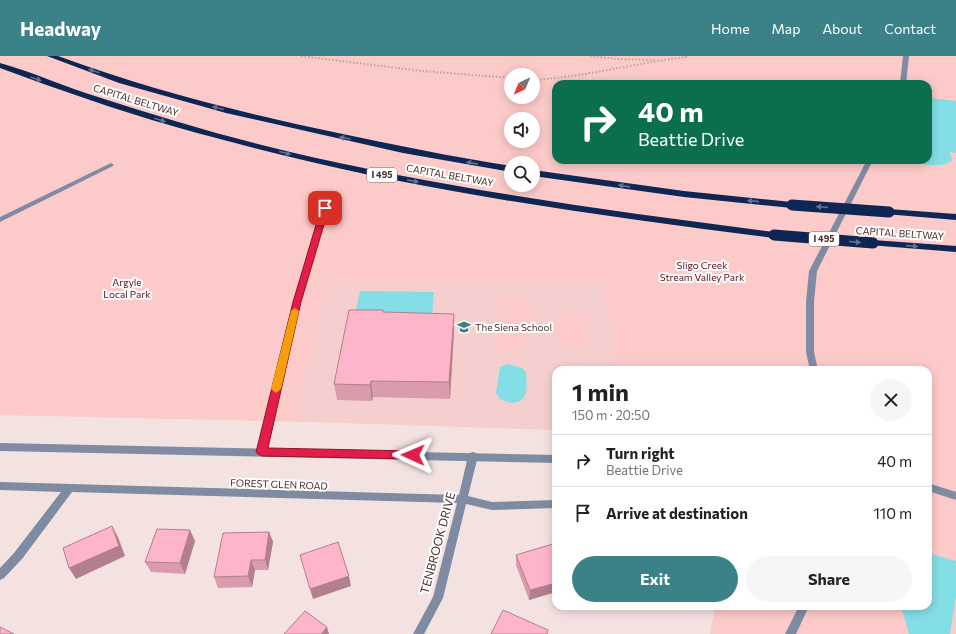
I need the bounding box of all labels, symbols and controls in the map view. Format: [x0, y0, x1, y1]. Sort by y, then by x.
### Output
text: Headway [20, 17, 101, 40]
text: Home [711, 20, 750, 37]
text: Map [772, 20, 800, 37]
text: About [822, 20, 862, 37]
text: Contact [884, 20, 936, 37]
one-way arrow [88, 68, 100, 74]
north arrow [504, 68, 540, 104]
map controls [504, 68, 540, 192]
one-way arrow [31, 77, 43, 83]
street label: CAPITAL BELTWAY [92, 81, 181, 119]
text: 40 m [638, 94, 704, 128]
icon: right [572, 96, 624, 148]
one-way arrow [212, 105, 225, 111]
button: sound [504, 112, 540, 148]
one-way arrow [154, 117, 166, 123]
text: Beattie Drive [638, 128, 744, 150]
one-way arrow [339, 134, 351, 140]
one-way arrow [279, 151, 292, 157]
button: search [504, 156, 540, 192]
one-way arrow [466, 160, 479, 166]
street label: CAPITAL BELTWAY [405, 161, 495, 189]
road number: I 495 [367, 168, 397, 182]
one-way arrow [406, 178, 419, 184]
one-way arrow [618, 183, 630, 189]
pin [308, 191, 342, 225]
icon: arrive [314, 197, 336, 219]
one-way arrow [747, 198, 759, 205]
one-way arrow [816, 204, 828, 211]
street label: CAPITAL BELTWAY [855, 224, 945, 242]
road number: I 495 [809, 232, 839, 246]
one-way arrow [849, 238, 861, 245]
one-way arrow [906, 243, 919, 249]
park label: Sligo Creek Stream Valley Park [660, 259, 745, 283]
park label: Argyle Local Park [103, 276, 151, 300]
school or university icon: The Siena School [456, 319, 472, 335]
place label: The Siena School [475, 321, 552, 333]
text: 1 min [572, 377, 629, 406]
button: close [870, 379, 912, 421]
text: 150 m · 20:50 [572, 407, 650, 423]
position arrow [392, 434, 434, 476]
text: Turn right [606, 444, 675, 462]
icon: right [572, 450, 594, 472]
text: 40 m [877, 452, 912, 470]
text: Beattie Drive [606, 462, 683, 478]
street label: FOREST GLEN ROAD [230, 476, 328, 492]
street label: TENBROOK DRIVE [417, 490, 457, 595]
icon: arrive [572, 502, 594, 524]
text: Arrive at destination [606, 504, 748, 522]
text: 110 m [873, 504, 912, 522]
button: Exit [572, 556, 738, 602]
button: Share [746, 556, 912, 602]

